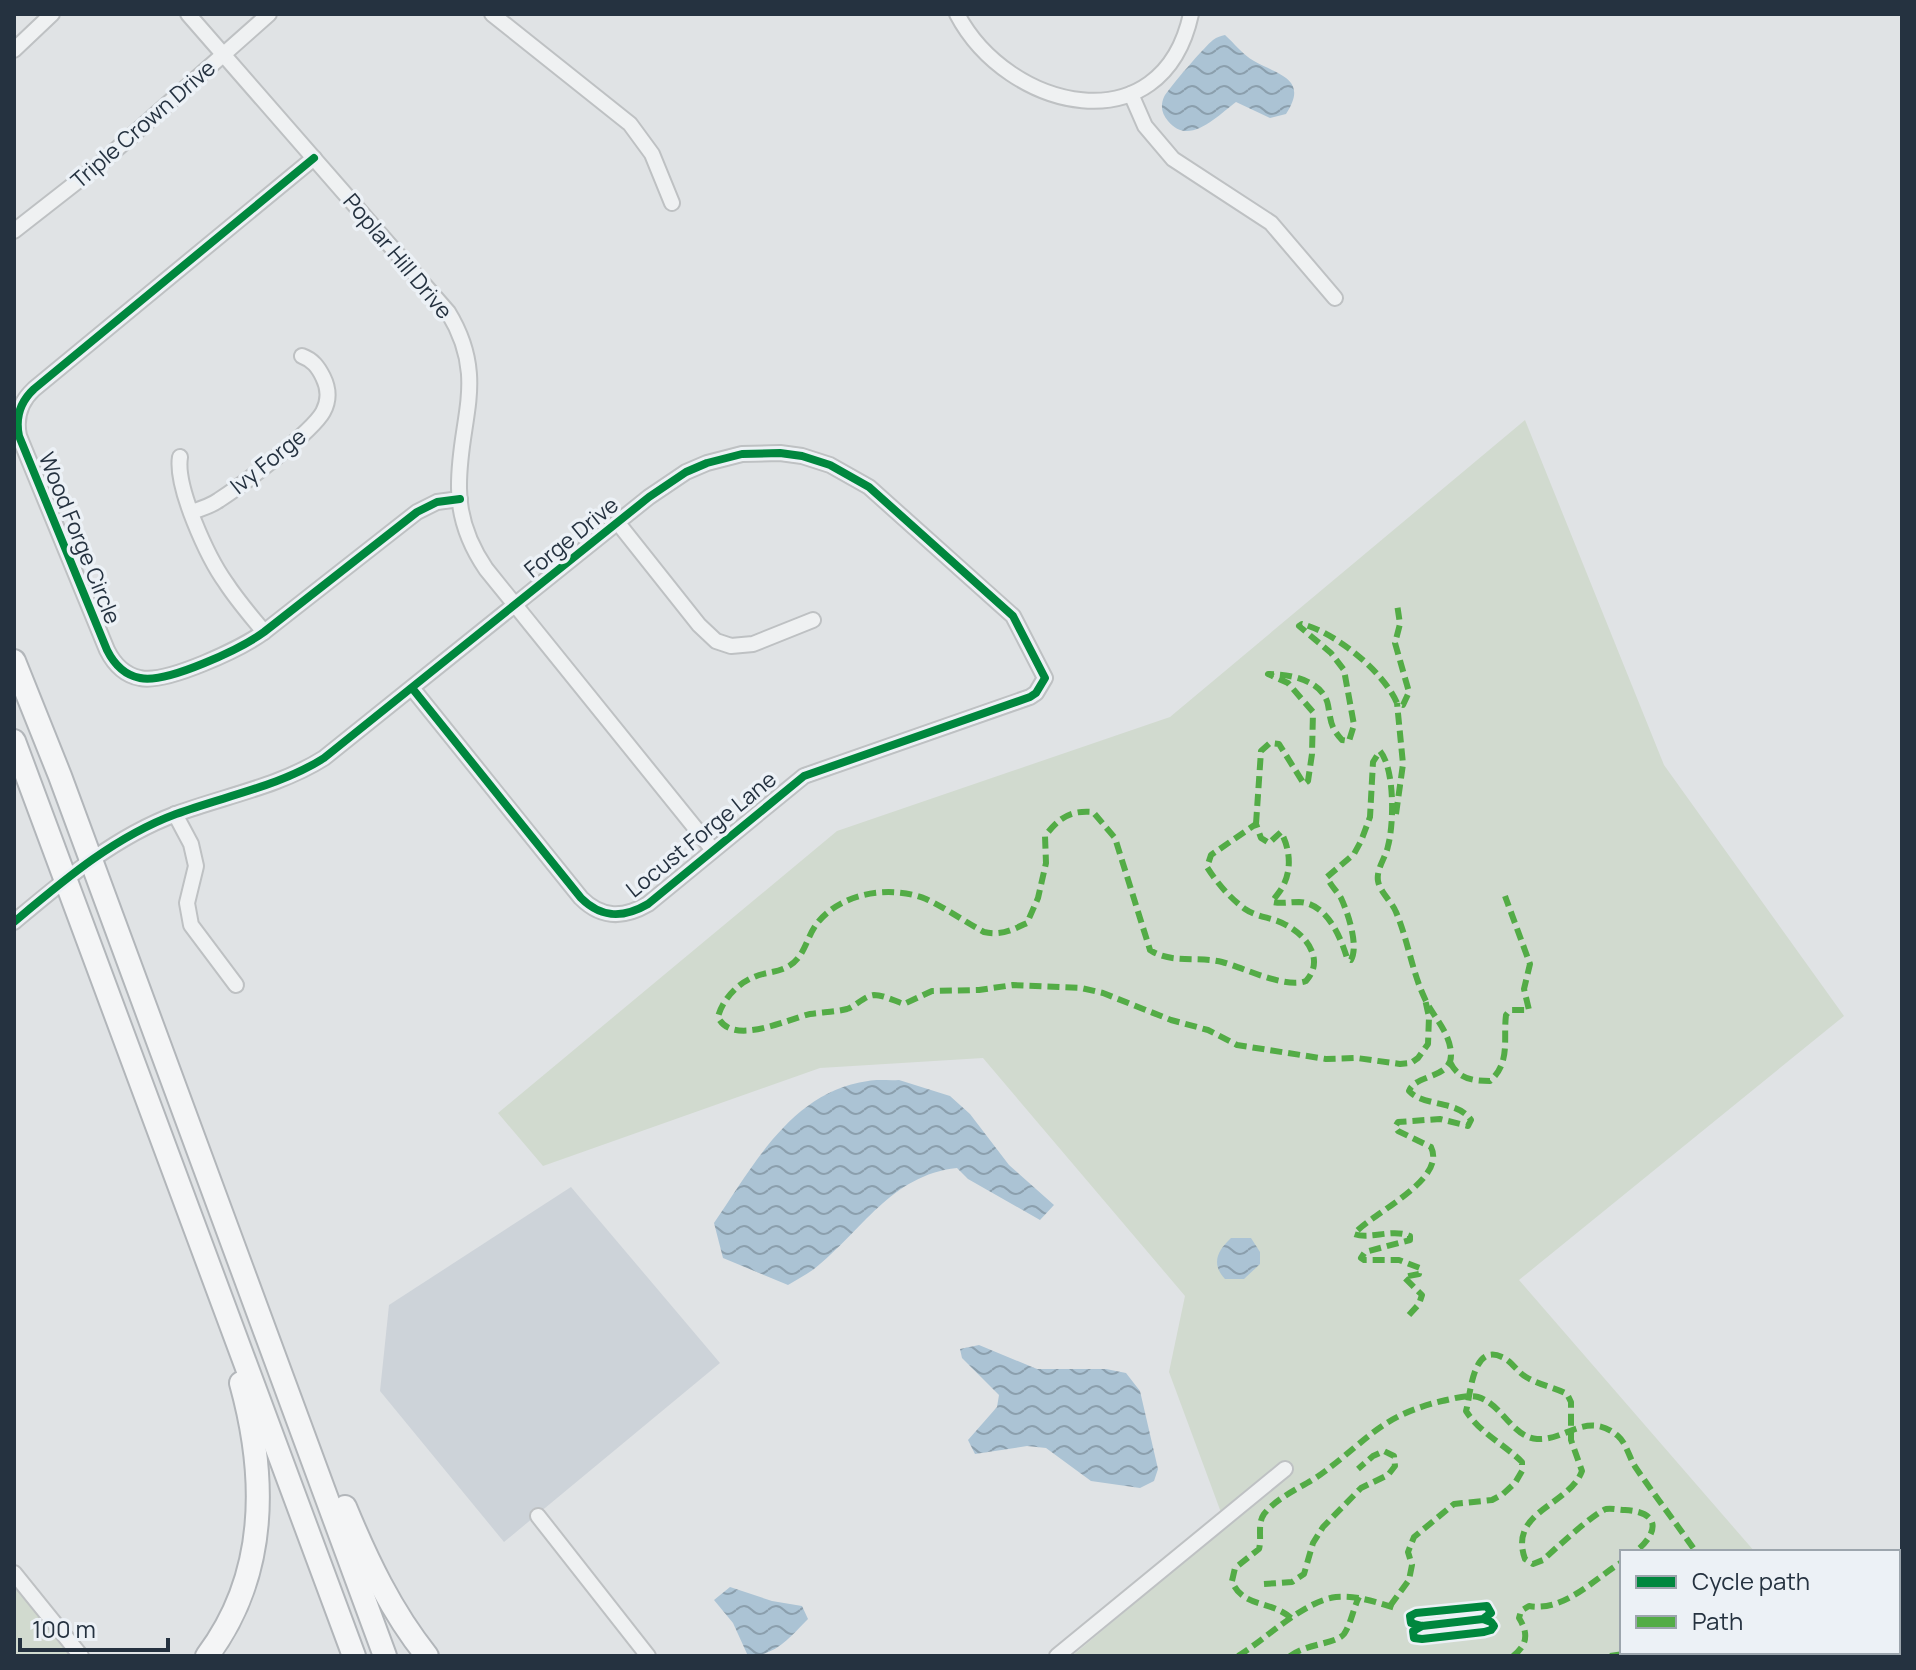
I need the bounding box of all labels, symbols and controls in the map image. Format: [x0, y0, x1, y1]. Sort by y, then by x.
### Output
street label: Triple Crown Drive [64, 53, 222, 195]
street label: Poplar Hill Drive [337, 187, 459, 325]
street label: Ivy Forge [224, 421, 312, 501]
street label: Wood Forge Circle [32, 448, 128, 628]
street label: Forge Drive [518, 490, 624, 584]
street label: Locust Forge Lane [620, 764, 782, 904]
legend [1620, 1550, 1900, 1654]
text: Cycle path [1692, 1564, 1810, 1597]
scale bar [20, 1602, 168, 1652]
text: Path [1692, 1604, 1743, 1637]
text: 100 m [32, 1612, 96, 1645]

